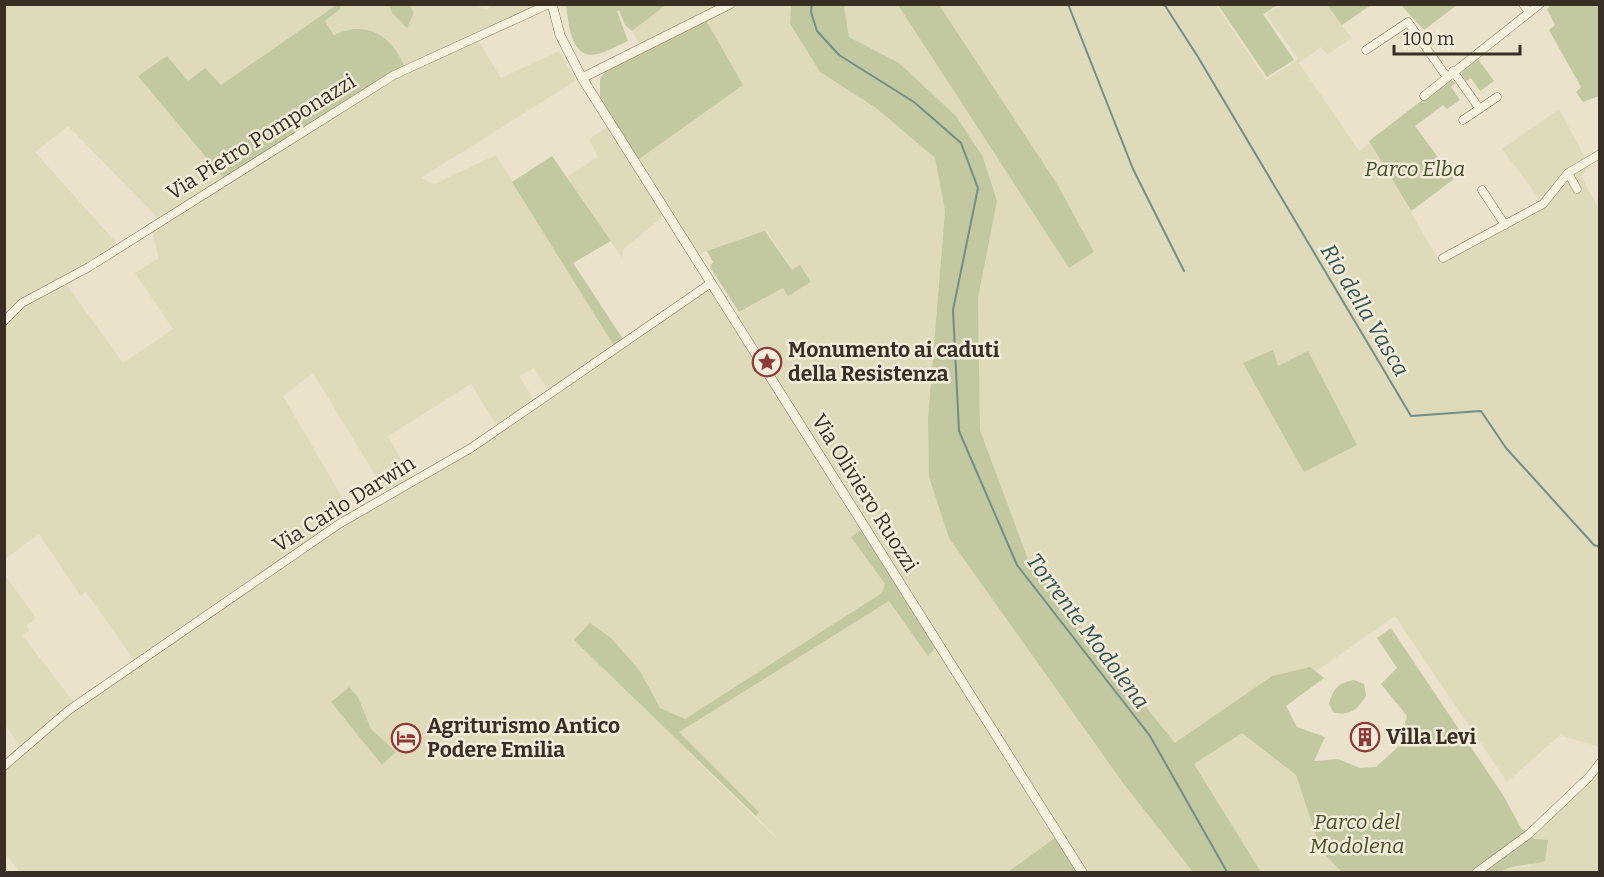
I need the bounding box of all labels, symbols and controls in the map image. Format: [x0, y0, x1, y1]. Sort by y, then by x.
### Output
scale bar [1394, 18, 1520, 56]
text: 100 m [1403, 28, 1454, 50]
street label: Via Pietro Pomponazzi [162, 68, 360, 206]
park label: Parco Elba [1365, 156, 1465, 182]
water label: Rio della Vasca [1315, 239, 1415, 381]
place label: Monumento ai caduti della Resistenza [788, 337, 1000, 387]
place icon: Monumento ai caduti della Resistenza [751, 346, 783, 378]
street label: Via Oliviero Ruozzi [806, 409, 924, 577]
street label: Via Carlo Darwin [268, 450, 420, 558]
water label: Torrente Modolena [1021, 548, 1155, 714]
place label: Agriturismo Antico Podere Emilia [427, 713, 620, 763]
building icon: Villa Levi [1349, 721, 1381, 753]
hotel icon: Agriturismo Antico Podere Emilia [390, 722, 422, 754]
place label: Villa Levi [1386, 724, 1476, 750]
park label: Parco del Modolena [1310, 809, 1404, 859]

